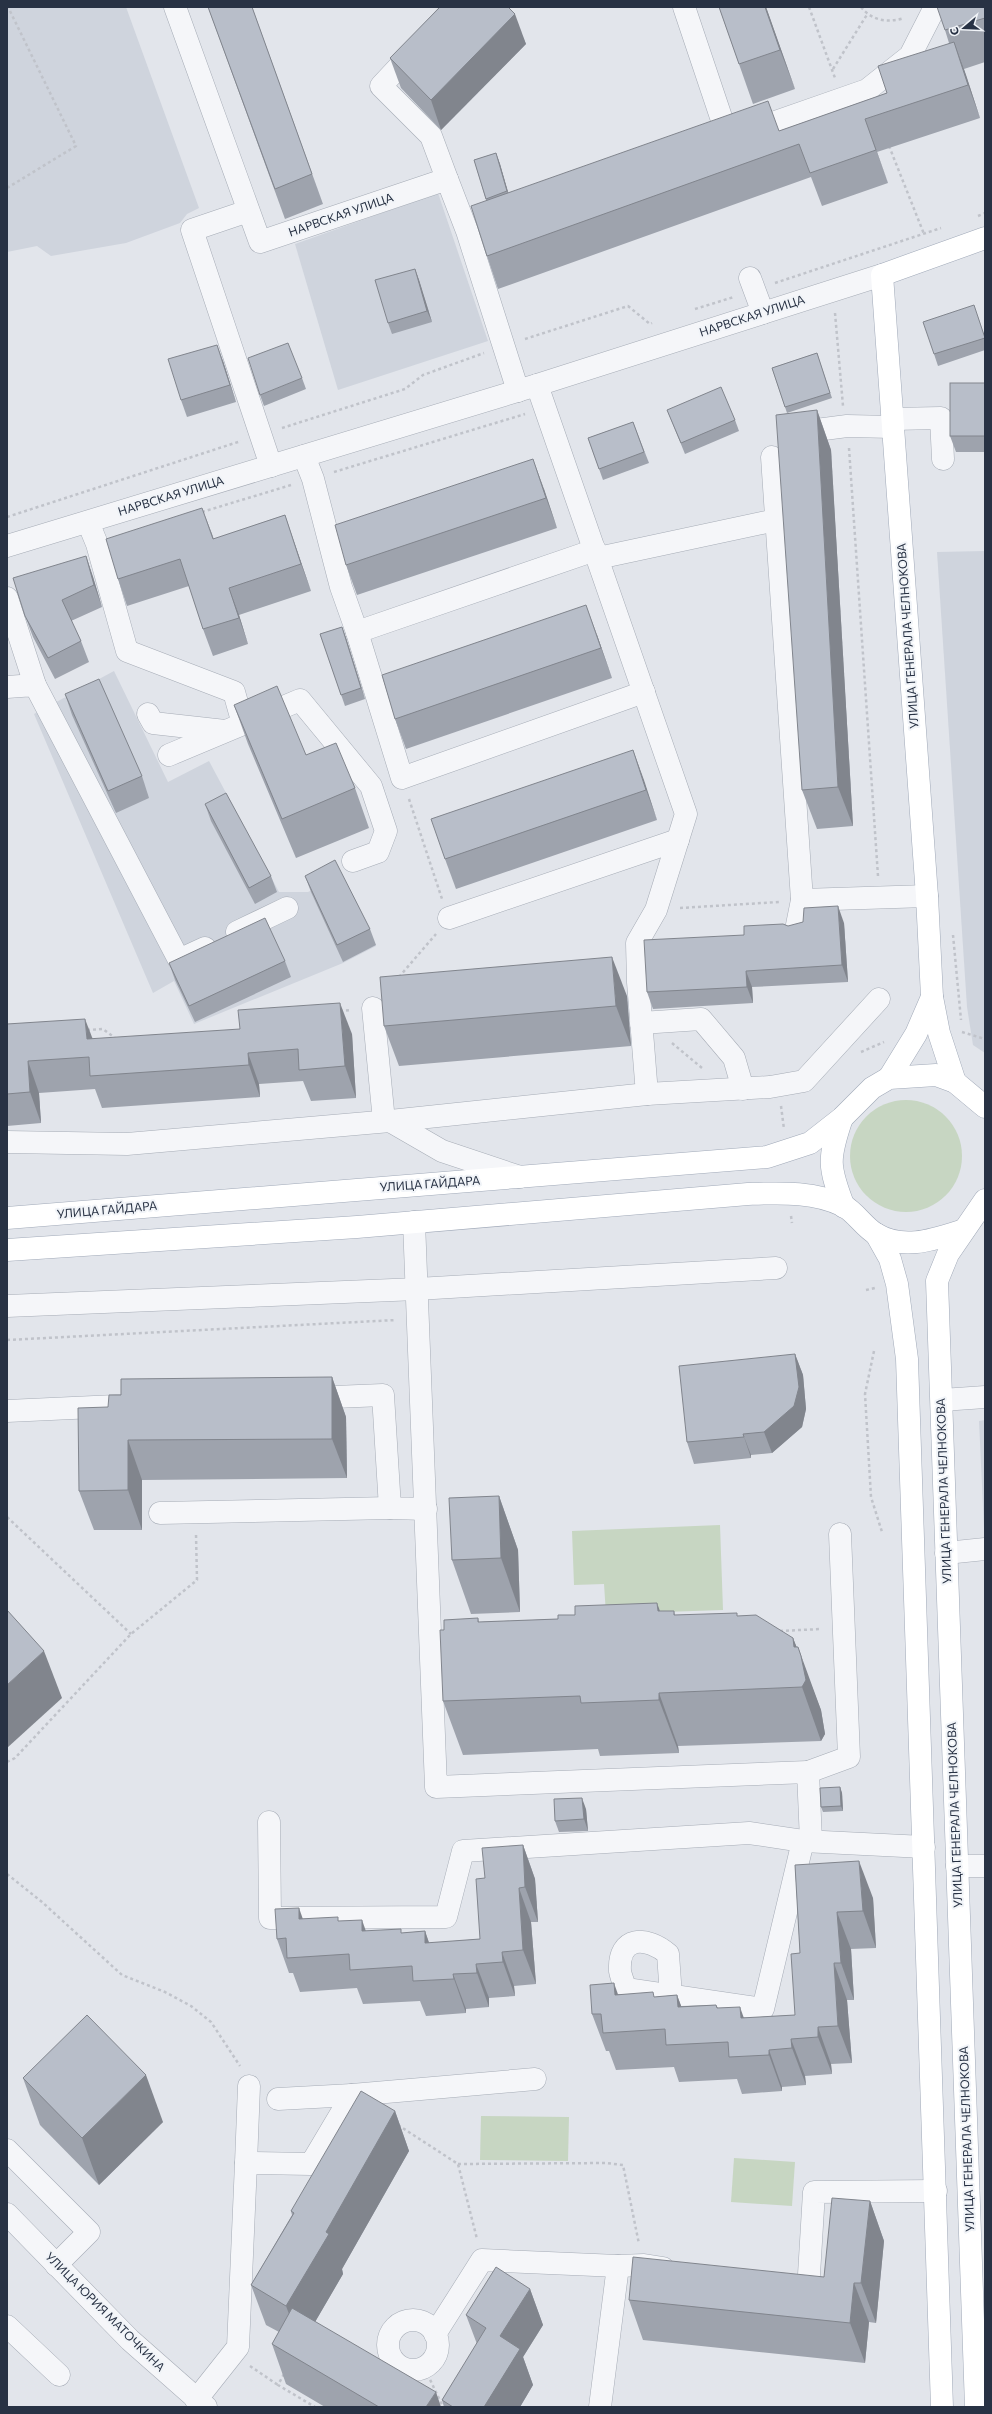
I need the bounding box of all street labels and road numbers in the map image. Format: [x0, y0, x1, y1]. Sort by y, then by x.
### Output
street label: НАРВСКАЯ УЛИЦА [286, 190, 395, 239]
street label: НАРВСКАЯ УЛИЦА [697, 291, 806, 339]
street label: НАРВСКАЯ УЛИЦА [116, 472, 225, 518]
street label: УЛИЦА ГЕНЕРАЛА ЧЕЛНОКОВА [894, 543, 920, 729]
street label: УЛИЦА ГАЙДАРА [379, 1173, 481, 1193]
street label: УЛИЦА ГАЙДАРА [56, 1198, 158, 1220]
street label: УЛИЦА ГЕНЕРАЛА ЧЕЛНОКОВА [933, 1398, 953, 1584]
street label: УЛИЦА ГЕНЕРАЛА ЧЕЛНОКОВА [944, 1722, 964, 1908]
street label: УЛИЦА ГЕНЕРАЛА ЧЕЛНОКОВА [956, 2046, 976, 2232]
street label: УЛИЦА ЮРИЯ МАТОЧКИНА [43, 2249, 168, 2374]

